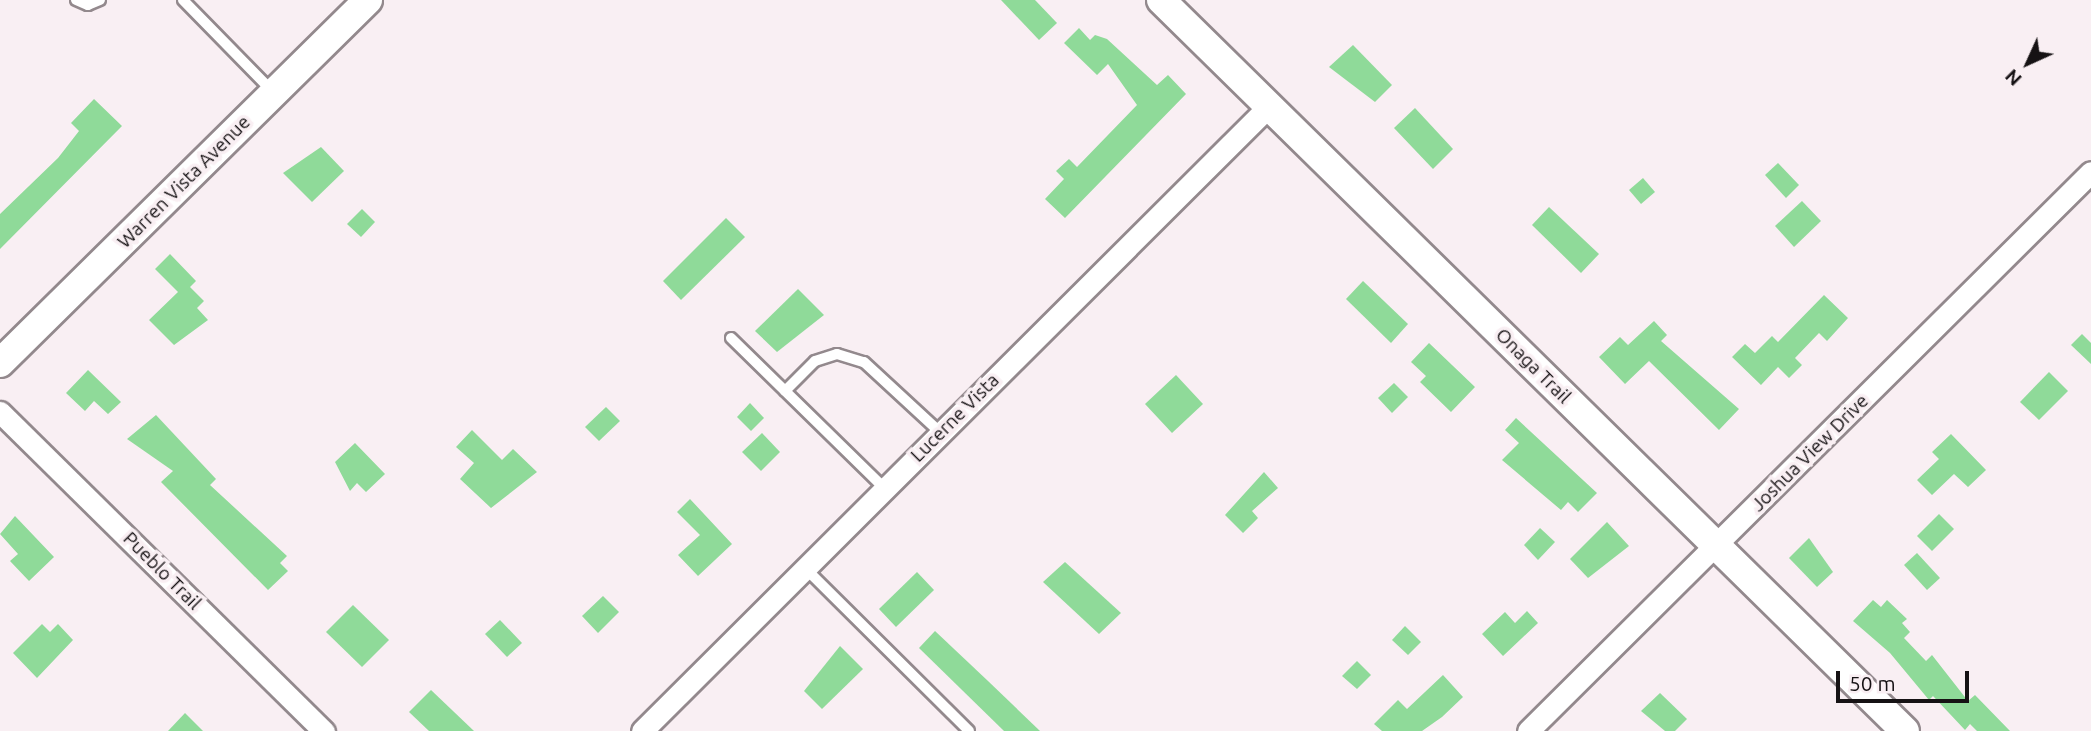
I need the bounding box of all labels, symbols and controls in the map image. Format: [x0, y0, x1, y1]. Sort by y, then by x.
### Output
north arrow [1993, 28, 2063, 98]
text: N [2000, 65, 2026, 91]
street label: Warren Vista Avenue [113, 111, 255, 253]
street label: Onaga Trail [1491, 324, 1575, 408]
street label: Lucerne Vista [906, 369, 1004, 467]
street label: Joshua View Drive [1747, 390, 1873, 516]
street label: Pueblo Trail [118, 527, 206, 615]
scale bar [1839, 658, 1972, 702]
text: 50 m [1849, 671, 1896, 695]

